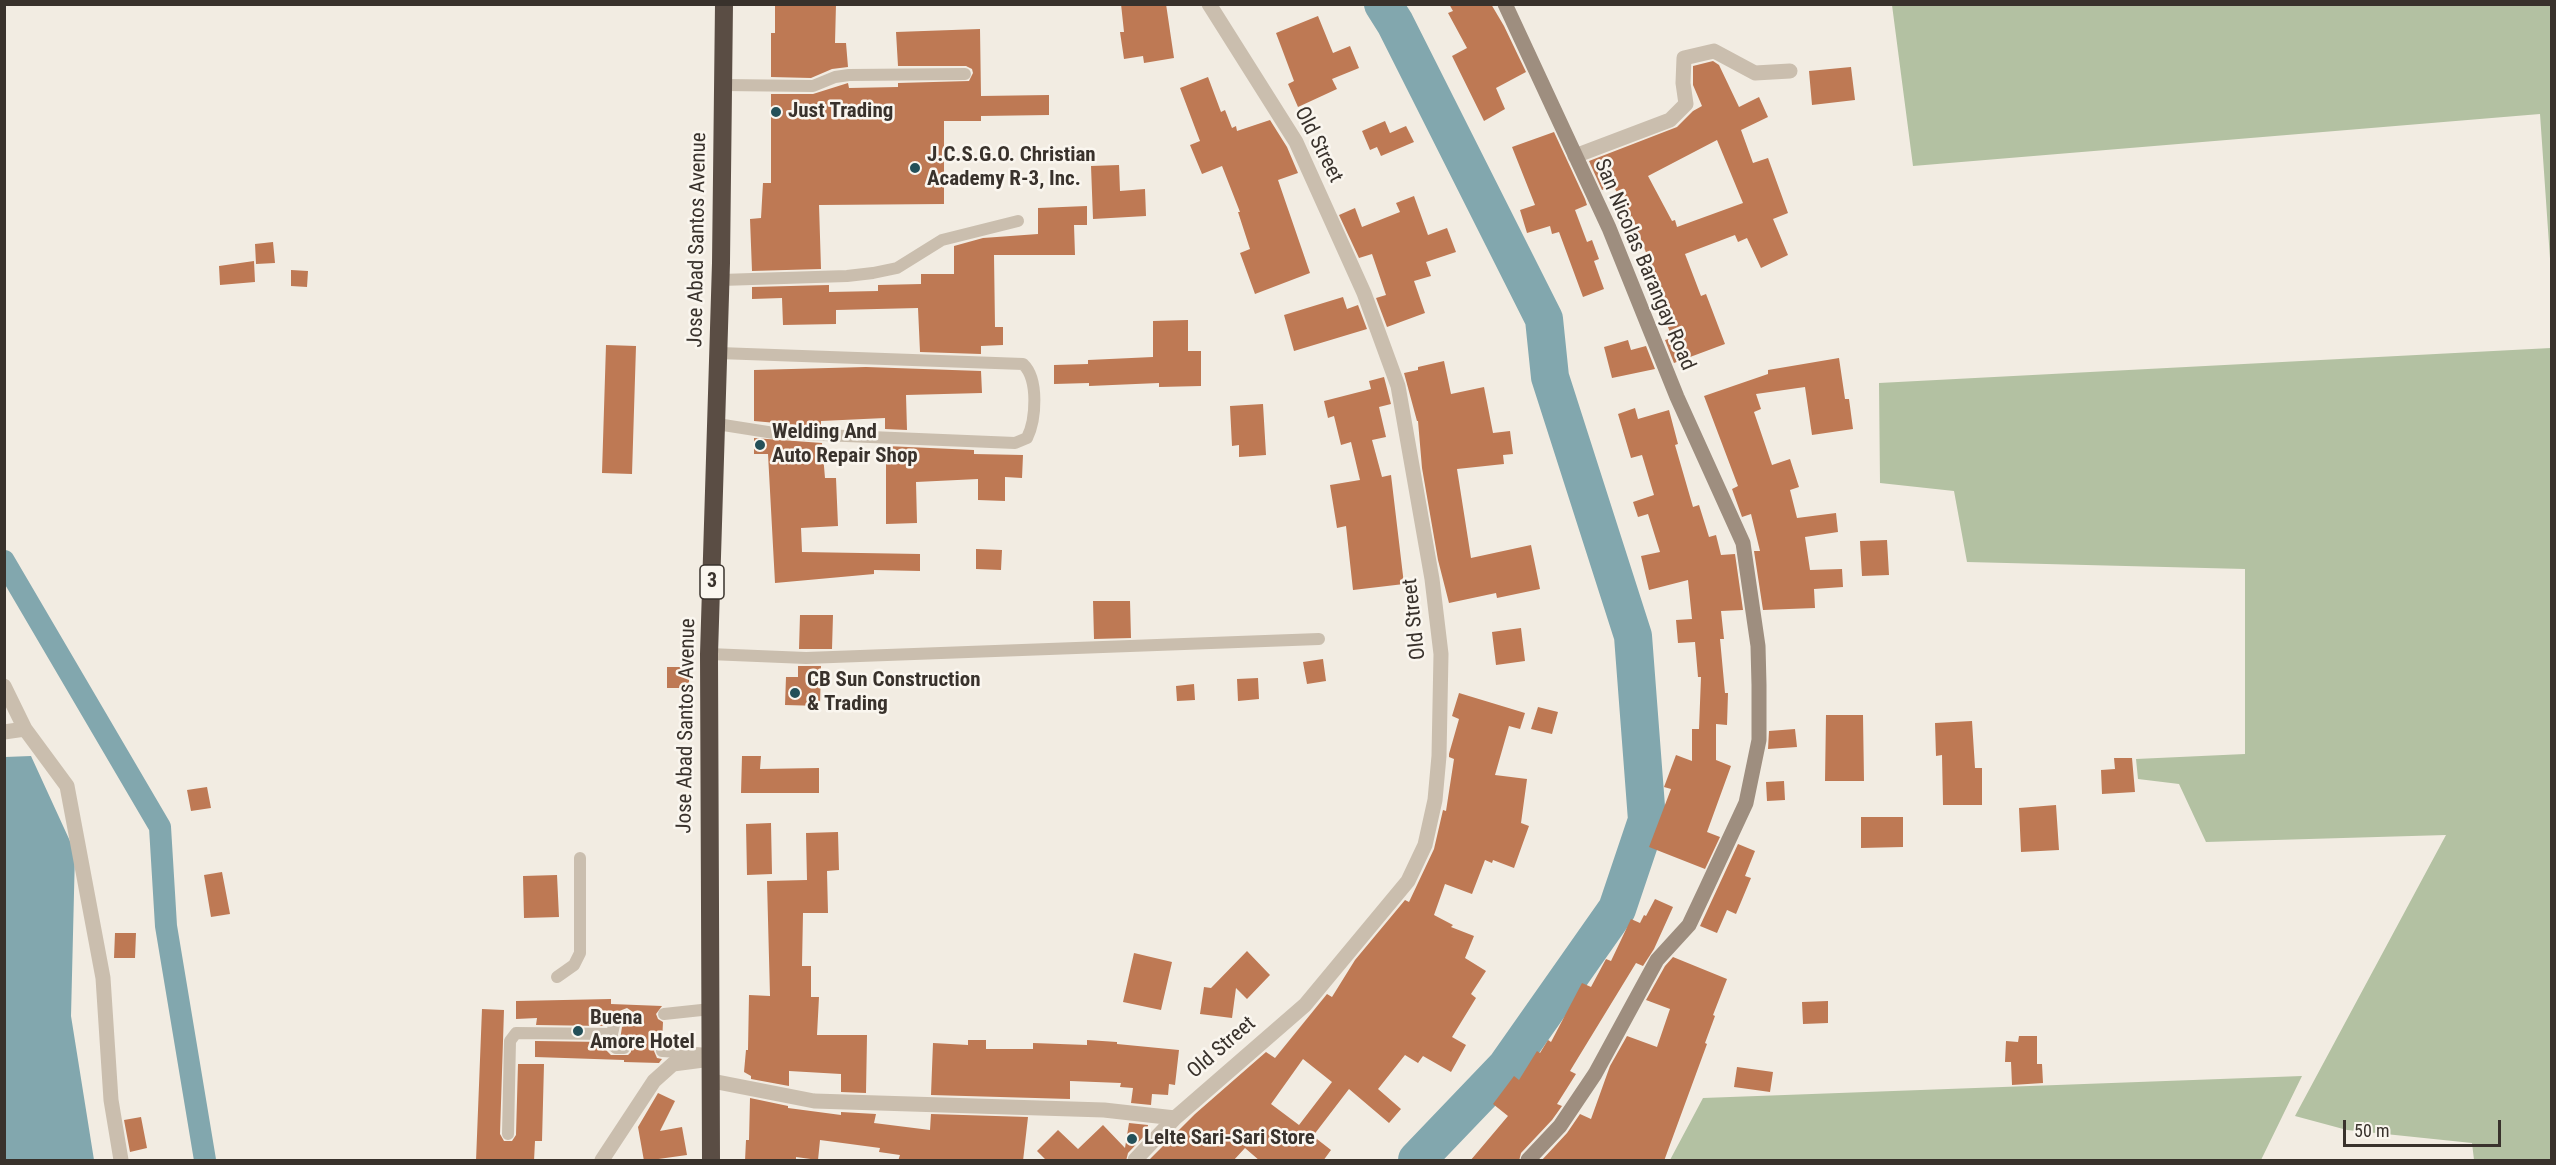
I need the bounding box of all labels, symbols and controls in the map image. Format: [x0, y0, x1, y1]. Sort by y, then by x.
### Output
place label: Just Trading [788, 99, 893, 125]
street label: Old Street [1288, 103, 1348, 187]
marker: Just Trading [769, 105, 783, 119]
street label: Jose Abad Santos Avenue [684, 132, 712, 348]
place label: J.C.S.G.O. Christian Academy R-3, Inc. [927, 143, 1096, 193]
street label: San Nicolas Barangay Road [1588, 156, 1700, 374]
marker: J.C.S.G.O. Christian Academy R-3, Inc. [908, 161, 922, 175]
place label: Welding And Auto Repair Shop [772, 420, 918, 470]
marker: Welding And Auto Repair Shop [753, 438, 767, 452]
road number: 3 [700, 565, 724, 599]
street label: Old Street [1398, 577, 1432, 661]
street label: Jose Abad Santos Avenue [673, 618, 701, 834]
place label: CB Sun Construction & Trading [807, 668, 981, 718]
marker: CB Sun Construction & Trading [788, 686, 802, 700]
place label: Buena Amore Hotel [590, 1006, 695, 1056]
street label: Old Street [1183, 1012, 1261, 1084]
marker: Buena Amore Hotel [571, 1024, 585, 1038]
scale bar [2346, 1108, 2504, 1146]
text: 50 m [2354, 1120, 2389, 1141]
place label: Lelte Sari-Sari Store [1144, 1126, 1315, 1152]
marker: Lelte Sari-Sari Store [1125, 1132, 1139, 1146]

